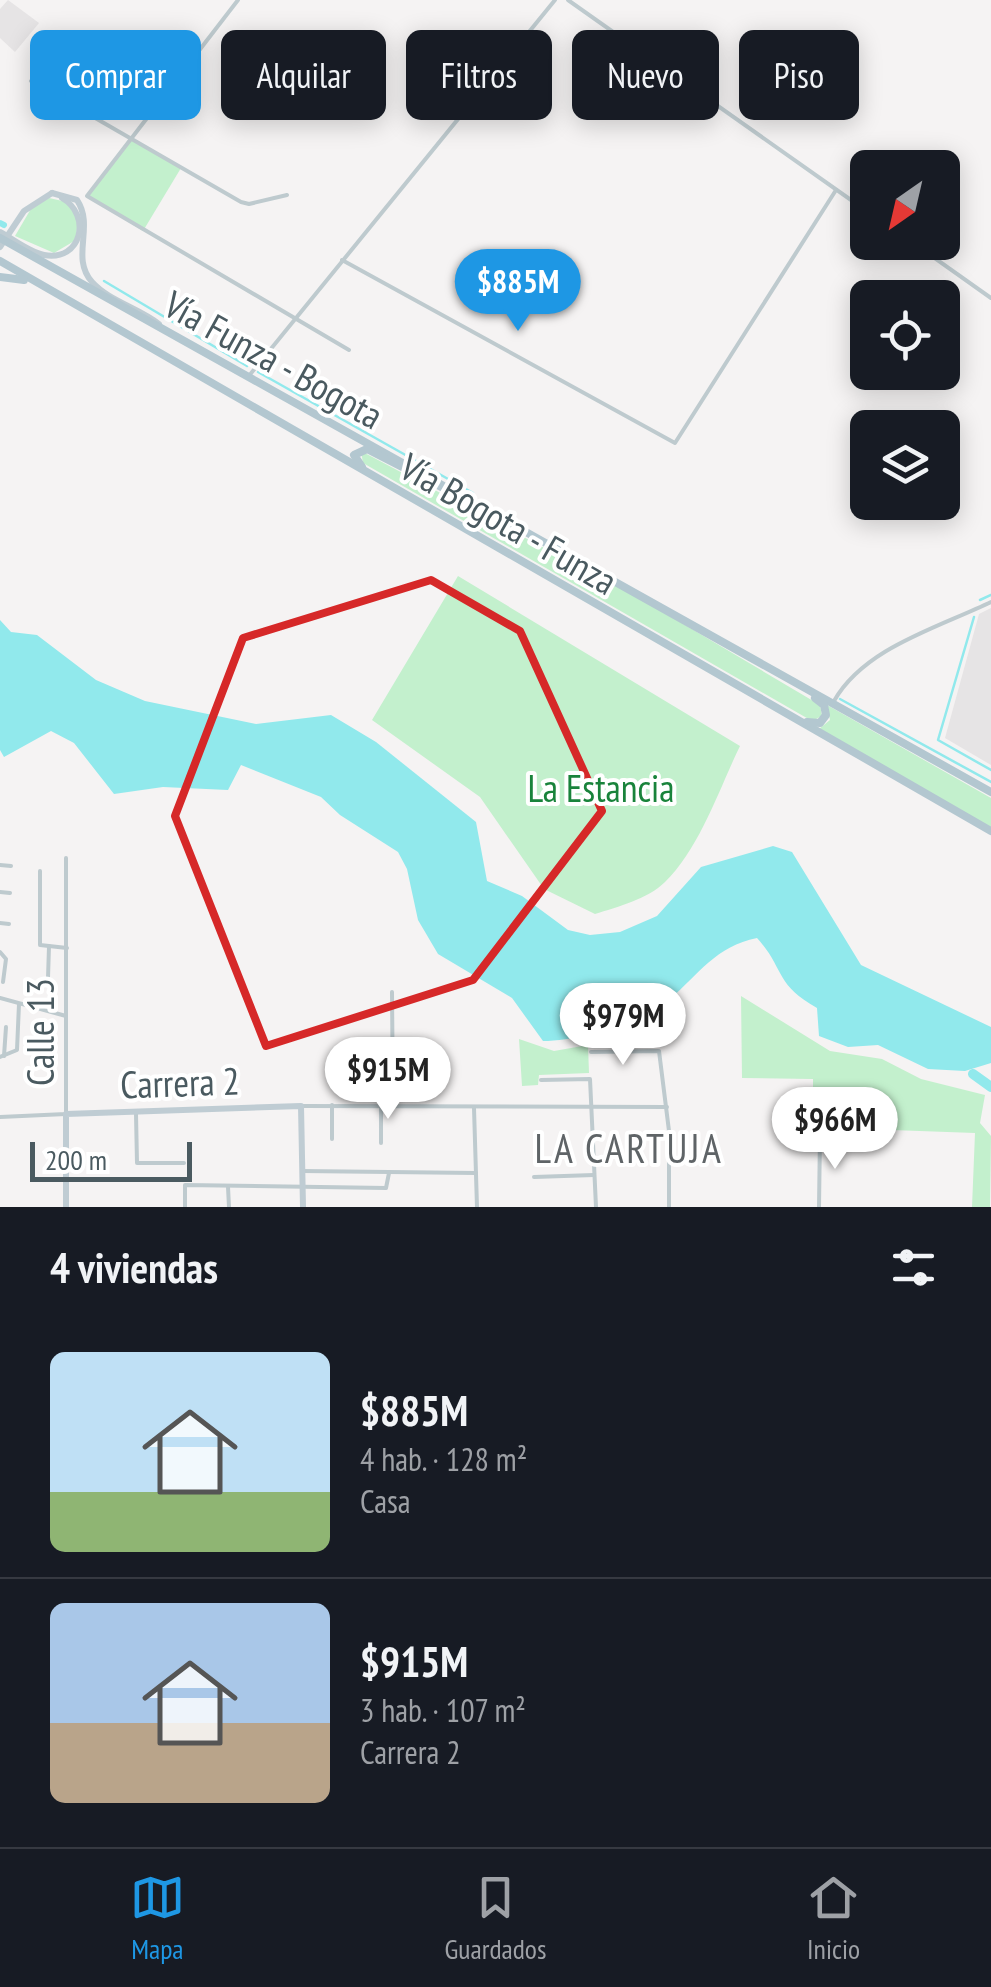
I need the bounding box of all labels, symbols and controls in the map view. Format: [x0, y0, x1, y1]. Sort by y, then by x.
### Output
chip: Comprar [30, 30, 201, 120]
chip: Alquilar [221, 30, 386, 120]
chip: Filtros [406, 30, 552, 120]
chip: Nuevo [572, 30, 719, 120]
chip: Piso [739, 30, 859, 120]
north arrow [850, 150, 960, 260]
map controls [850, 150, 960, 520]
pin: $885M [448, 249, 588, 334]
text: $885M [477, 260, 559, 302]
street label: Vía Funza - Bogota [155, 278, 392, 439]
button: locate [850, 280, 960, 390]
button: layers [850, 410, 960, 520]
street label: Vía Bogota - Funza [391, 441, 626, 605]
park label: La Estancia [528, 763, 674, 812]
street label: Calle 13 [15, 978, 64, 1086]
pin: $979M [553, 983, 693, 1068]
text: $979M [582, 994, 664, 1036]
pin: $915M [318, 1037, 458, 1122]
text: $915M [347, 1048, 429, 1090]
street label: Carrera 2 [119, 1055, 241, 1109]
pin: $966M [765, 1087, 905, 1172]
text: $966M [794, 1098, 876, 1140]
district label: LA CARTUJA [535, 1122, 723, 1174]
scale bar [30, 1137, 192, 1182]
text: 200 m [45, 1141, 107, 1178]
text: 4 viviendas [50, 1240, 218, 1295]
icon: filters [886, 1240, 941, 1295]
text: $885M [360, 1383, 468, 1438]
icon: home [130, 1392, 250, 1512]
text: 4 hab. · 128 m² [360, 1438, 527, 1480]
text: Casa [360, 1480, 411, 1522]
text: $915M [360, 1634, 468, 1689]
icon: home [130, 1643, 250, 1763]
text: 3 hab. · 107 m² [360, 1689, 526, 1731]
text: Carrera 2 [360, 1731, 461, 1773]
tab: Mapa [130, 1870, 185, 1967]
tab: Guardados [445, 1870, 546, 1967]
tab: Inicio [806, 1870, 861, 1967]

